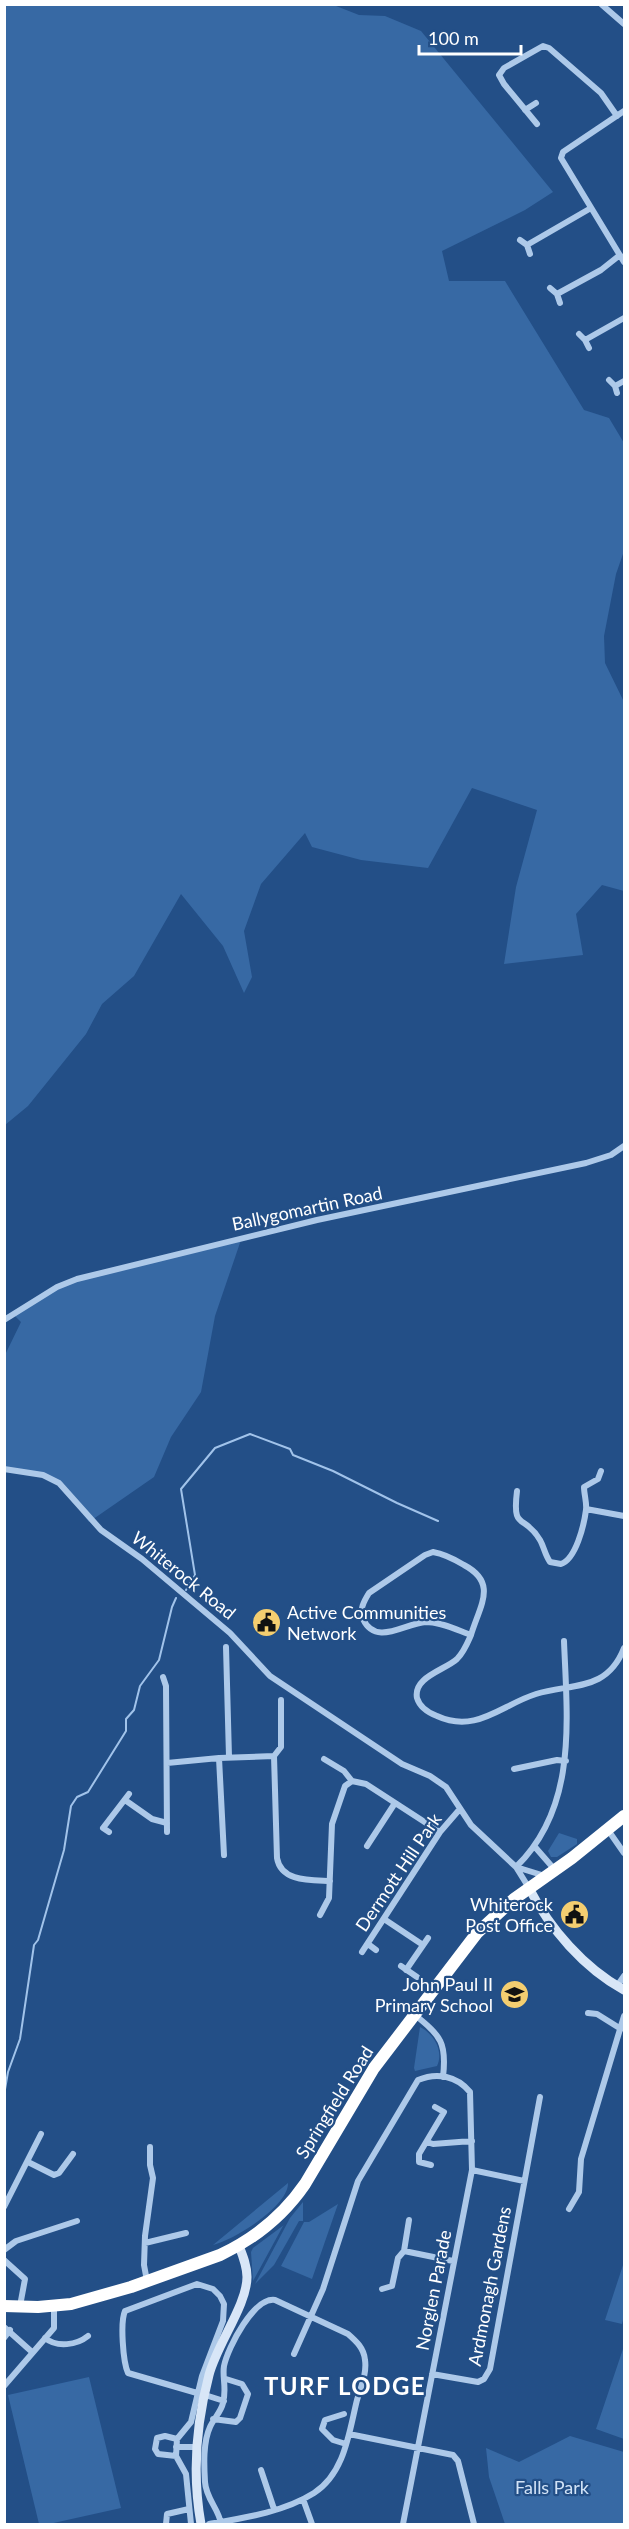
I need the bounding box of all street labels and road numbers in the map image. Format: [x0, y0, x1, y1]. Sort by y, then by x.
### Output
street label: Ballygomartin Road [230, 1181, 384, 1235]
street label: Whiterock Road [128, 1526, 240, 1624]
street label: Dermott Hill Park [350, 1808, 446, 1935]
street label: Springfield Road [291, 2042, 377, 2162]
street label: Ardmonagh Gardens [463, 2204, 515, 2368]
street label: Norglen Parade [411, 2228, 455, 2352]

